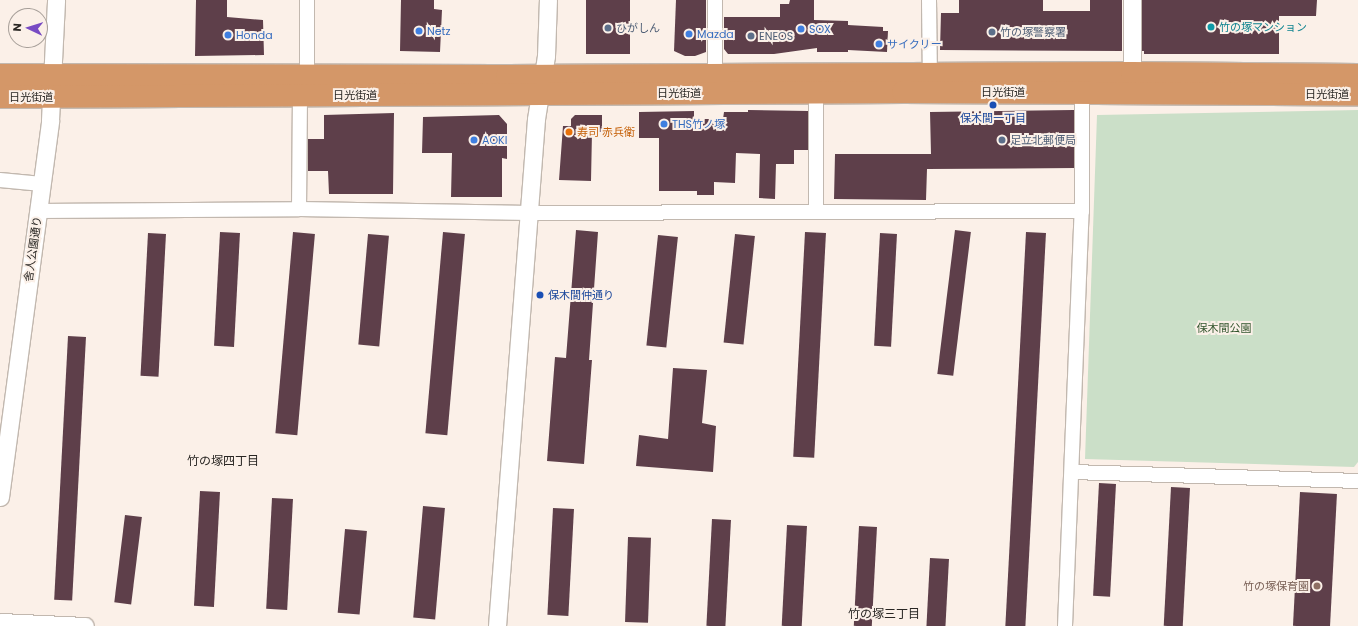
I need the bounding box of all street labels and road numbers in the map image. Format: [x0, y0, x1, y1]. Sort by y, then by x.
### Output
street label: 日光街道 [981, 85, 1025, 99]
street label: 日光街道 [657, 86, 701, 100]
street label: 日光街道 [1305, 87, 1349, 101]
street label: 日光街道 [333, 88, 377, 102]
street label: 日光街道 [9, 90, 53, 104]
street label: 舎人公園通り [22, 215, 44, 283]

